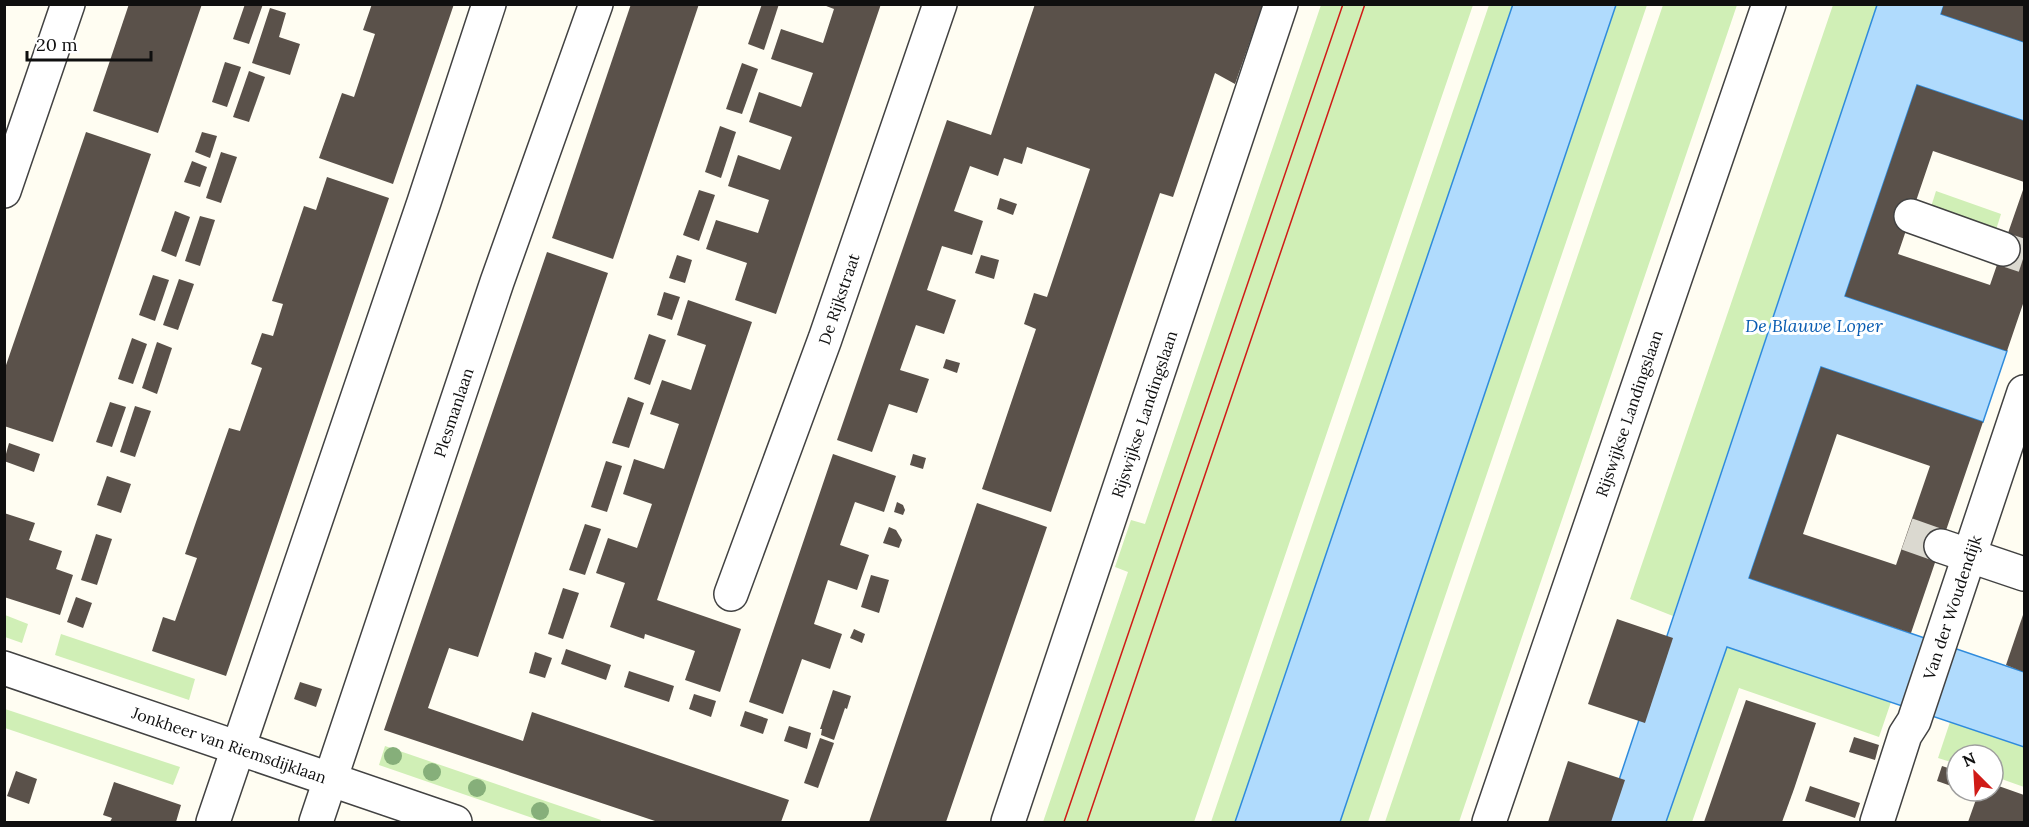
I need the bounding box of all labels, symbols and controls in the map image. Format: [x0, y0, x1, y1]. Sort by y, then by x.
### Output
scale bar [27, 24, 152, 62]
text: 20 m [36, 33, 78, 56]
street label: De Rijkstraat [814, 250, 864, 347]
water label: De Blauwe Loper [1745, 314, 1884, 337]
street label: Rijswijkse Landingslaan [1591, 327, 1667, 499]
street label: Rijswijkse Landingslaan [1107, 328, 1181, 500]
street label: Plesmanlaan [429, 365, 478, 460]
street label: Van der Woudendijk [1918, 532, 1986, 683]
street label: Jonkheer van Riemsdijklaan [128, 702, 329, 787]
north arrow [1945, 743, 2005, 803]
text: N [1959, 748, 1979, 771]

